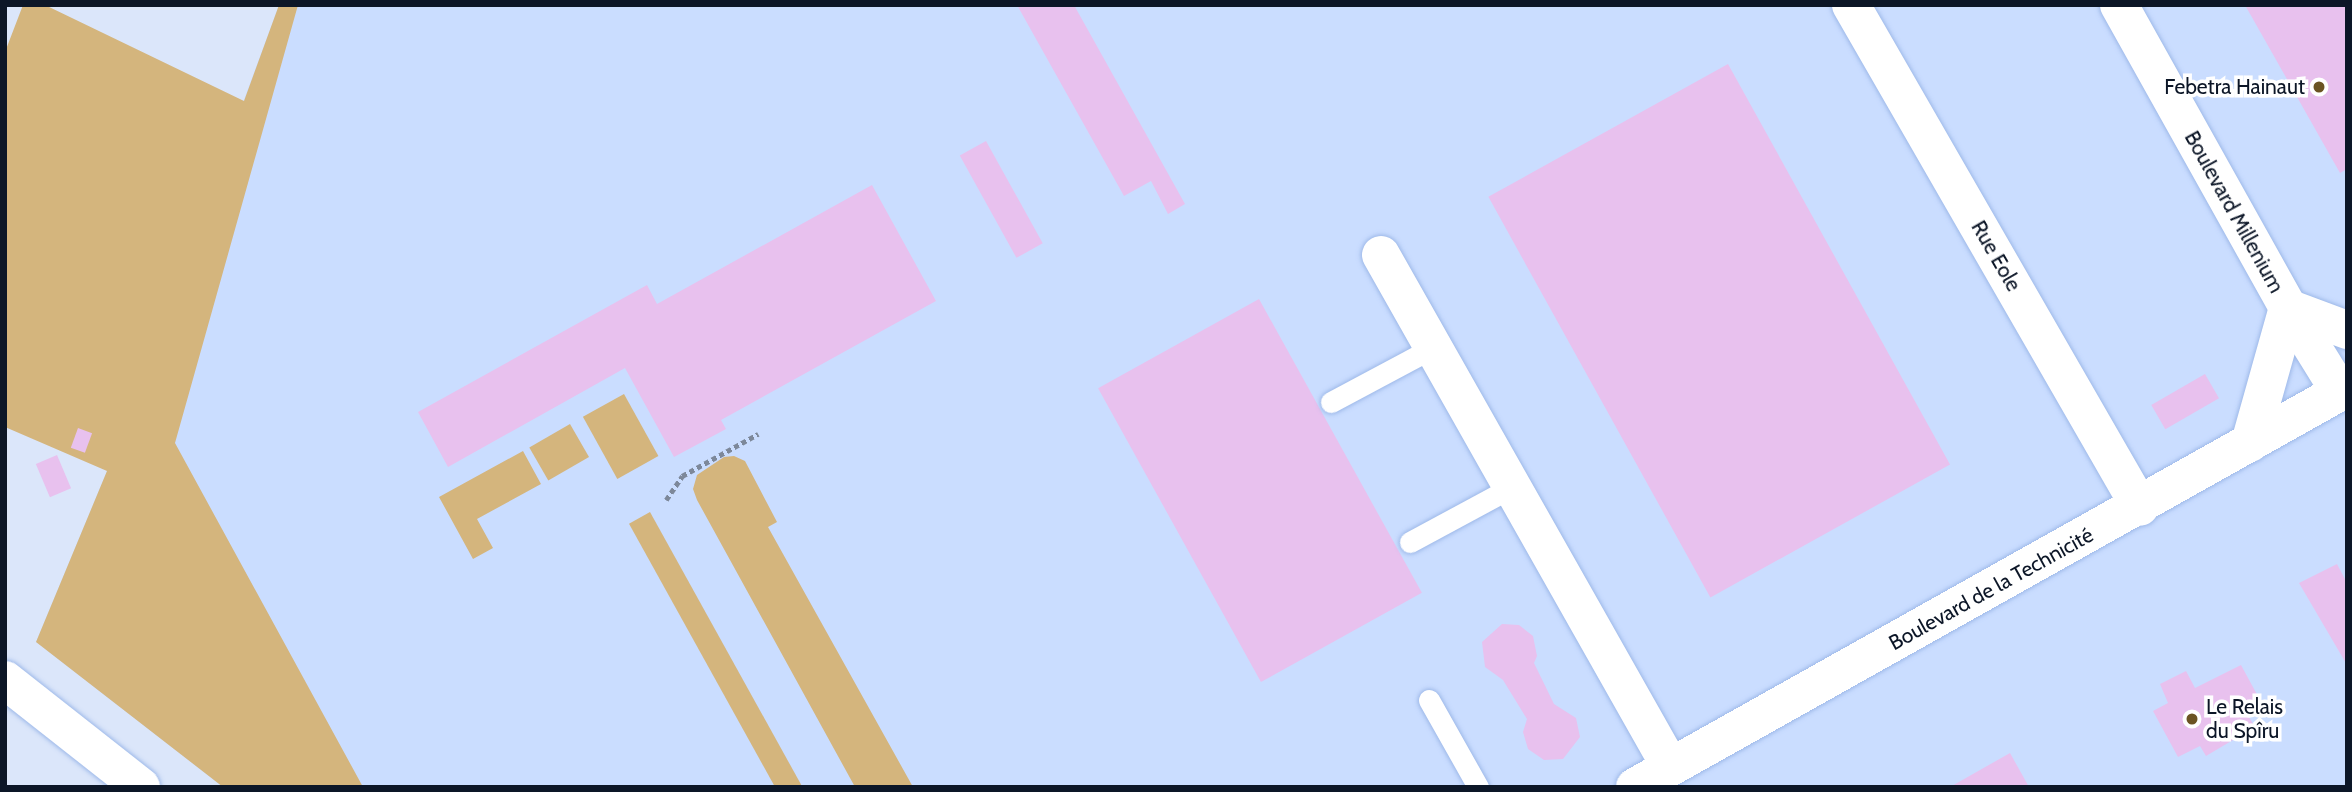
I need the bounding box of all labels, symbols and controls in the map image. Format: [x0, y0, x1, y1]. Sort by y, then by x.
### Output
place label: Febetra Hainaut [2164, 74, 2305, 100]
marker: Febetra Hainaut [2311, 79, 2327, 95]
street label: Boulevard Millenium [2179, 127, 2289, 297]
street label: Rue Eole [1966, 216, 2026, 296]
street label: Boulevard de la Technicité [1884, 522, 2098, 656]
place label: Le Relais du Spîru [2206, 694, 2283, 744]
marker: Le Relais du Spîru [2184, 711, 2200, 727]

